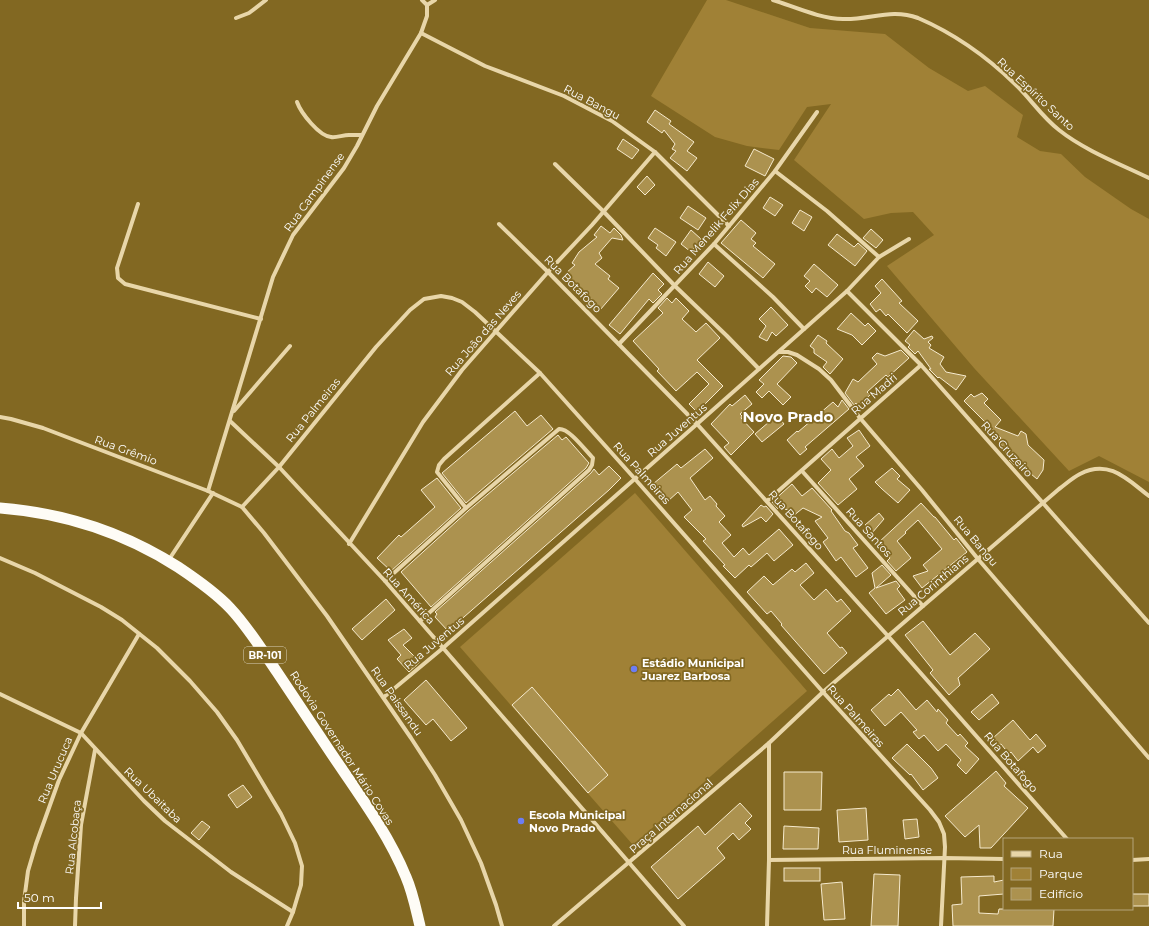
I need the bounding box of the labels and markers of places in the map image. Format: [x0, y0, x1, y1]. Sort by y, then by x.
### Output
place label: Estádio Municipal Juarez Barbosa [641, 656, 744, 683]
marker: Estádio Municipal Juarez Barbosa [629, 664, 639, 674]
place label: Escola Municipal Novo Prado [529, 808, 625, 835]
marker: Escola Municipal Novo Prado [516, 816, 526, 826]

